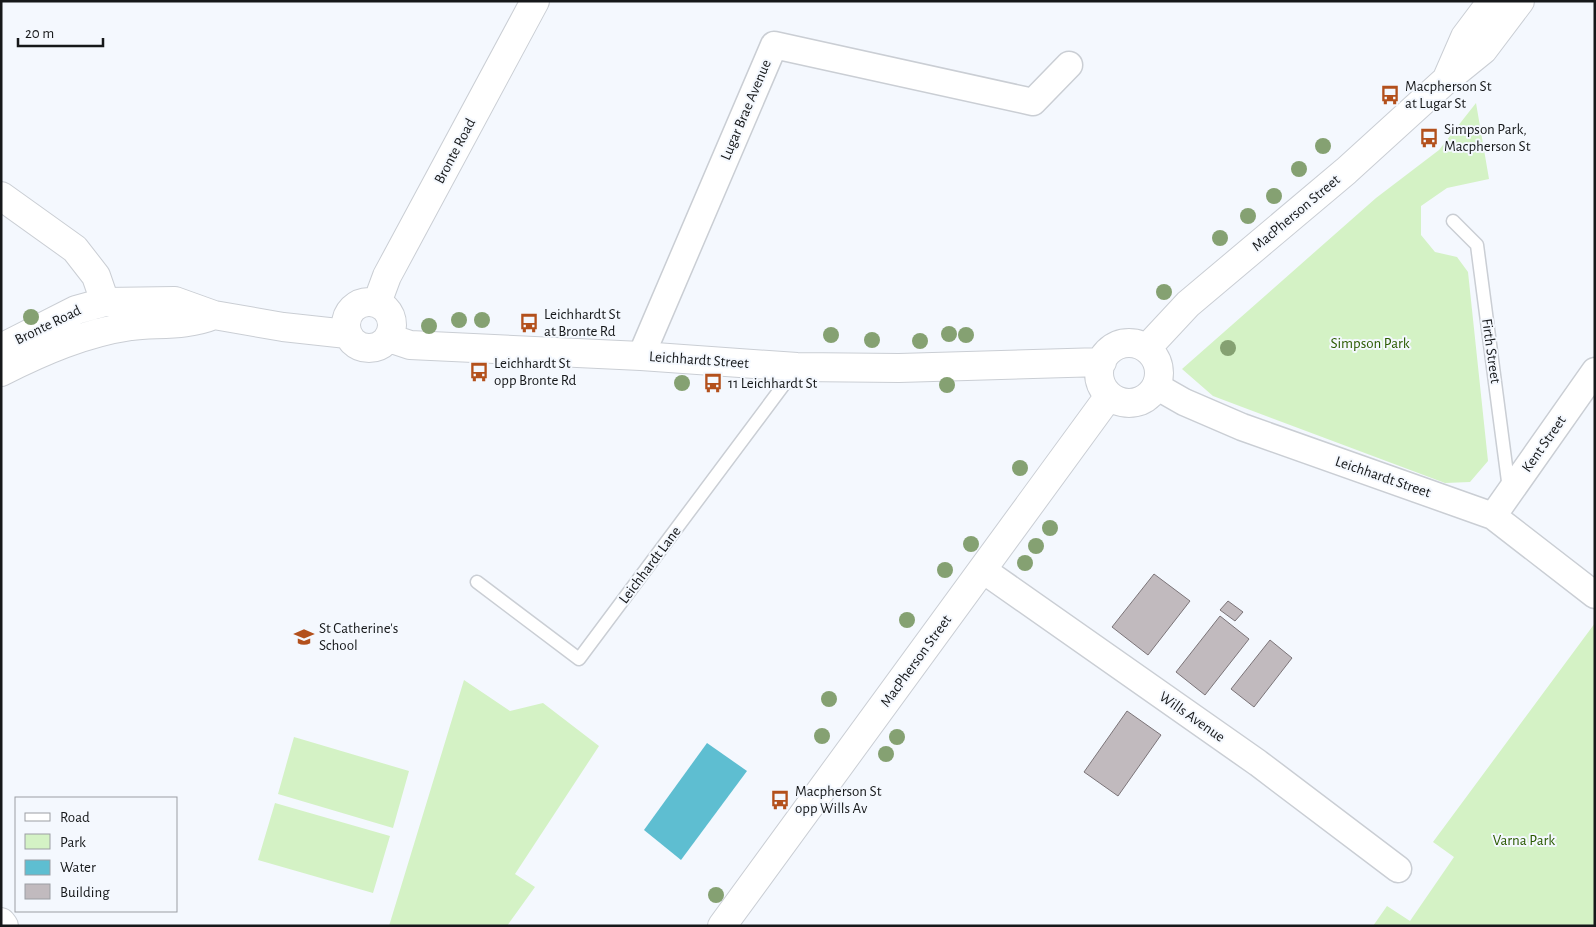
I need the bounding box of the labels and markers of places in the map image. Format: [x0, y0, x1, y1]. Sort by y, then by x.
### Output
place label: Macpherson St at Lugar St [1405, 79, 1492, 111]
bus stop icon: Macpherson St at Lugar St [1379, 84, 1401, 106]
place label: Simpson Park, Macpherson St [1444, 122, 1531, 154]
bus stop icon: Simpson Park, Macpherson St [1418, 127, 1440, 149]
place label: Leichhardt St at Bronte Rd [544, 307, 621, 339]
bus stop icon: Leichhardt St at Bronte Rd [518, 312, 540, 334]
place label: Leichhardt St opp Bronte Rd [494, 356, 577, 388]
bus stop icon: Leichhardt St opp Bronte Rd [468, 361, 490, 383]
bus stop icon: 11 Leichhardt St [702, 372, 724, 394]
place label: 11 Leichhardt St [728, 376, 817, 391]
place label: St Catherine's School [319, 621, 398, 653]
school or university icon: St Catherine's School [293, 626, 315, 648]
place label: Macpherson St opp Wills Av [795, 784, 882, 816]
bus stop icon: Macpherson St opp Wills Av [769, 789, 791, 811]

